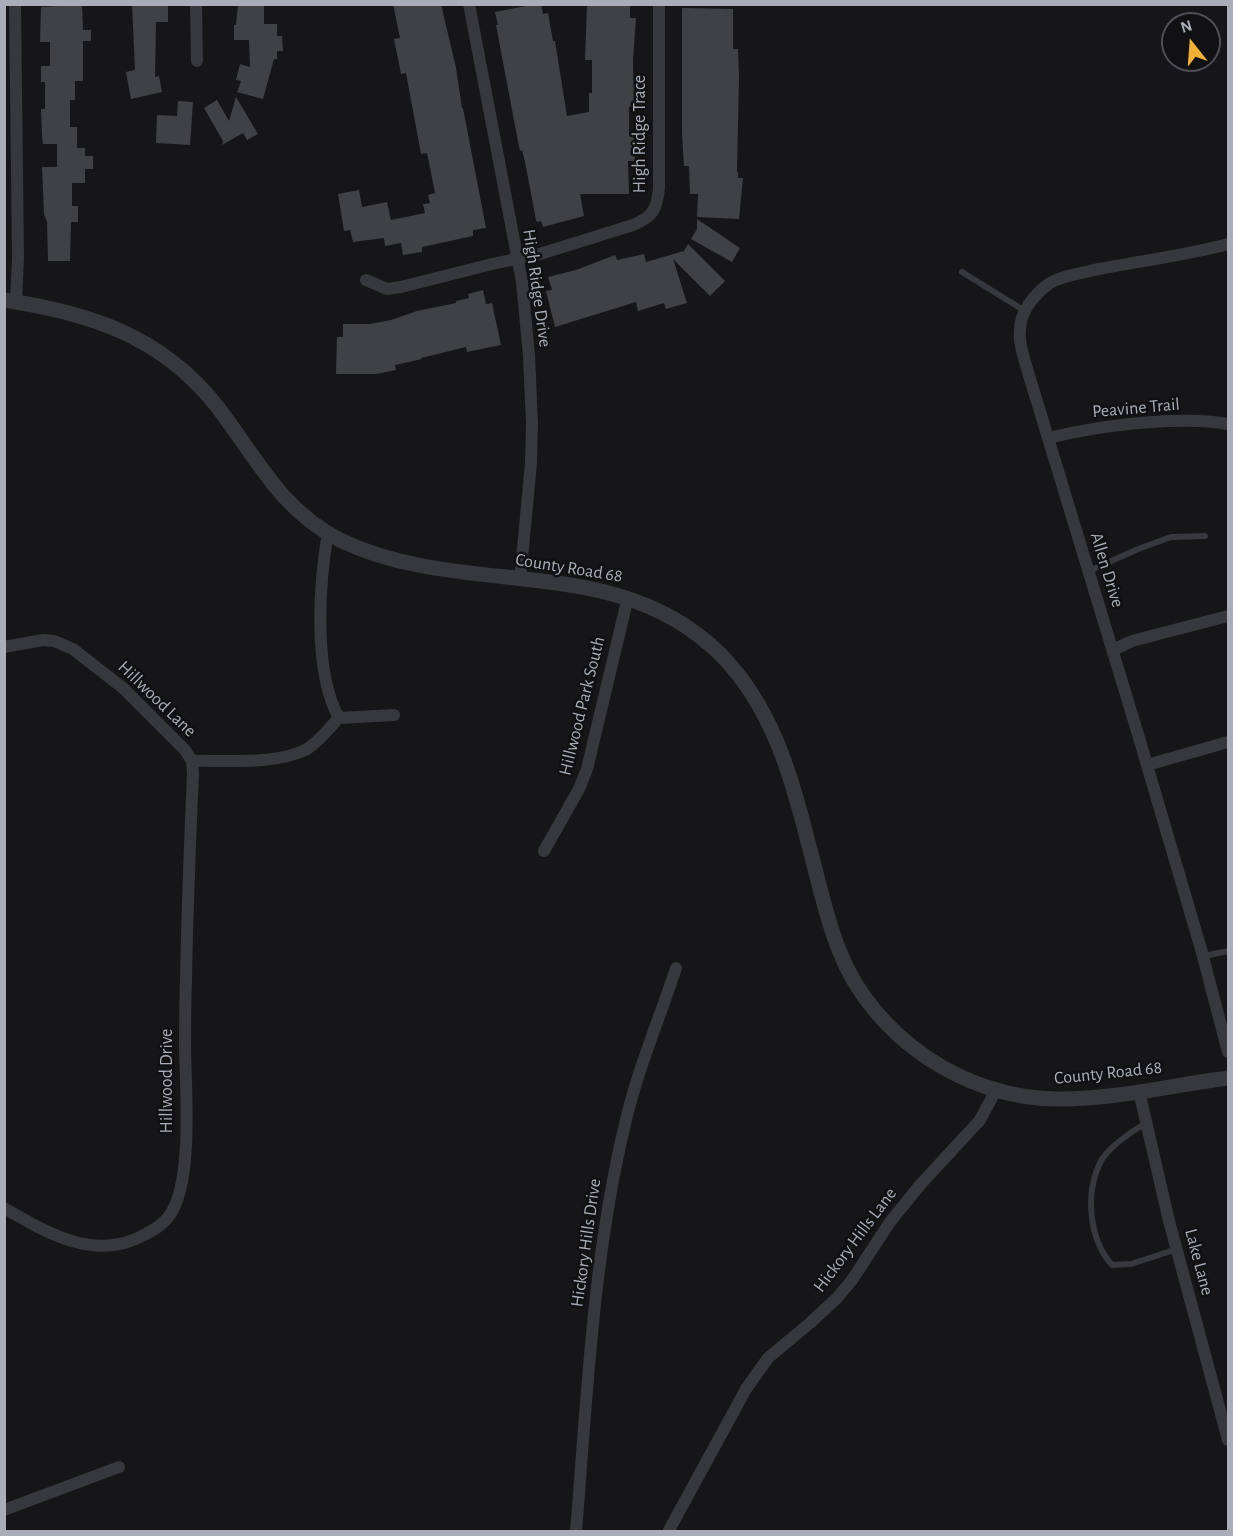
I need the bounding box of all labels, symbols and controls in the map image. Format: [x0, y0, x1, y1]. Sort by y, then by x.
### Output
north arrow [1161, 12, 1221, 72]
text: N [1179, 17, 1194, 36]
street label: High Ridge Trace [629, 75, 651, 193]
street label: High Ridge Drive [518, 228, 556, 348]
street label: Peavine Trail [1091, 393, 1181, 423]
street label: Allen Drive [1085, 530, 1129, 610]
street label: County Road 68 [514, 549, 624, 587]
street label: Hillwood Park South [554, 634, 610, 778]
street label: Hillwood Lane [113, 656, 201, 742]
street label: Hillwood Drive [156, 1029, 178, 1133]
street label: County Road 68 [1053, 1057, 1163, 1089]
street label: Hickory Hills Drive [566, 1177, 606, 1309]
street label: Hickory Hills Lane [809, 1183, 901, 1297]
street label: Lake Lane [1180, 1226, 1218, 1298]

